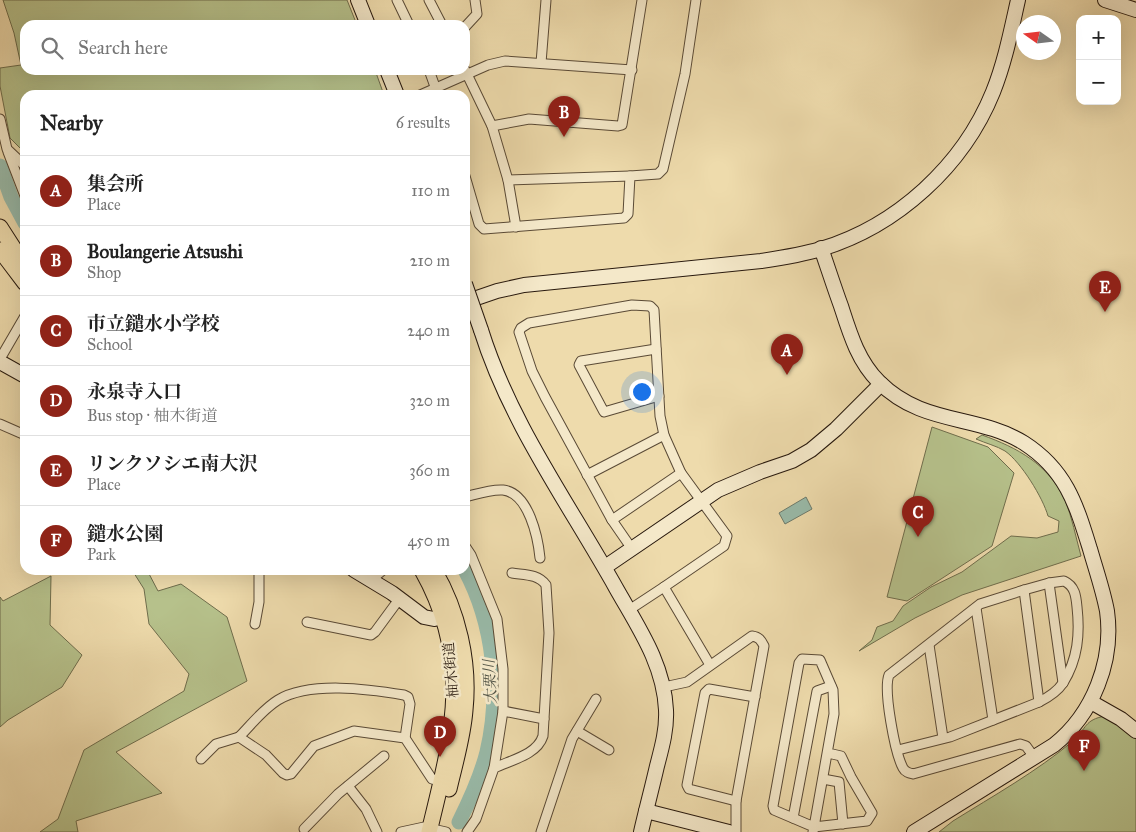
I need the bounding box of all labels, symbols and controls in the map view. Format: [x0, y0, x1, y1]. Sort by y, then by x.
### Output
north arrow [1016, 15, 1061, 60]
map controls [1076, 15, 1121, 105]
button: + [1076, 15, 1121, 60]
search box [20, 20, 470, 75]
icon: search [38, 34, 66, 62]
text: Search here [78, 36, 168, 59]
button: − [1076, 60, 1121, 105]
pin: B [548, 96, 580, 137]
text: Nearby [40, 110, 103, 136]
text: 6 results [396, 113, 450, 132]
text: 集会所 [87, 172, 144, 195]
text: A [51, 181, 61, 200]
text: 110 m [411, 181, 450, 200]
text: Place [87, 195, 121, 214]
text: Boulangerie Atsushi [87, 240, 243, 263]
text: B [51, 251, 61, 270]
text: 210 m [410, 251, 450, 270]
text: Shop [87, 263, 121, 282]
pin: E [1089, 271, 1121, 312]
text: 市立鑓水小学校 [87, 312, 220, 335]
text: C [51, 321, 61, 340]
text: 240 m [407, 321, 450, 340]
pin: A [771, 334, 803, 375]
text: School [87, 335, 132, 354]
your location [629, 379, 655, 405]
text: 永泉寺入口 [87, 380, 182, 403]
text: D [50, 391, 62, 410]
text: 320 m [410, 391, 450, 410]
text: Bus stop · 柚木街道 [87, 406, 217, 425]
text: リンクソシエ南大沢 [87, 452, 258, 475]
text: E [50, 461, 62, 480]
text: 360 m [409, 461, 450, 480]
text: Place [87, 475, 121, 494]
pin: C [902, 496, 934, 537]
text: 鑓水公園 [87, 522, 163, 545]
text: F [51, 531, 61, 550]
text: 450 m [407, 531, 450, 550]
text: Park [87, 545, 116, 564]
street label: 柚木街道 [440, 641, 462, 699]
water label: 大栗川 [480, 657, 500, 705]
pin: D [424, 716, 456, 757]
pin: F [1068, 730, 1100, 771]

